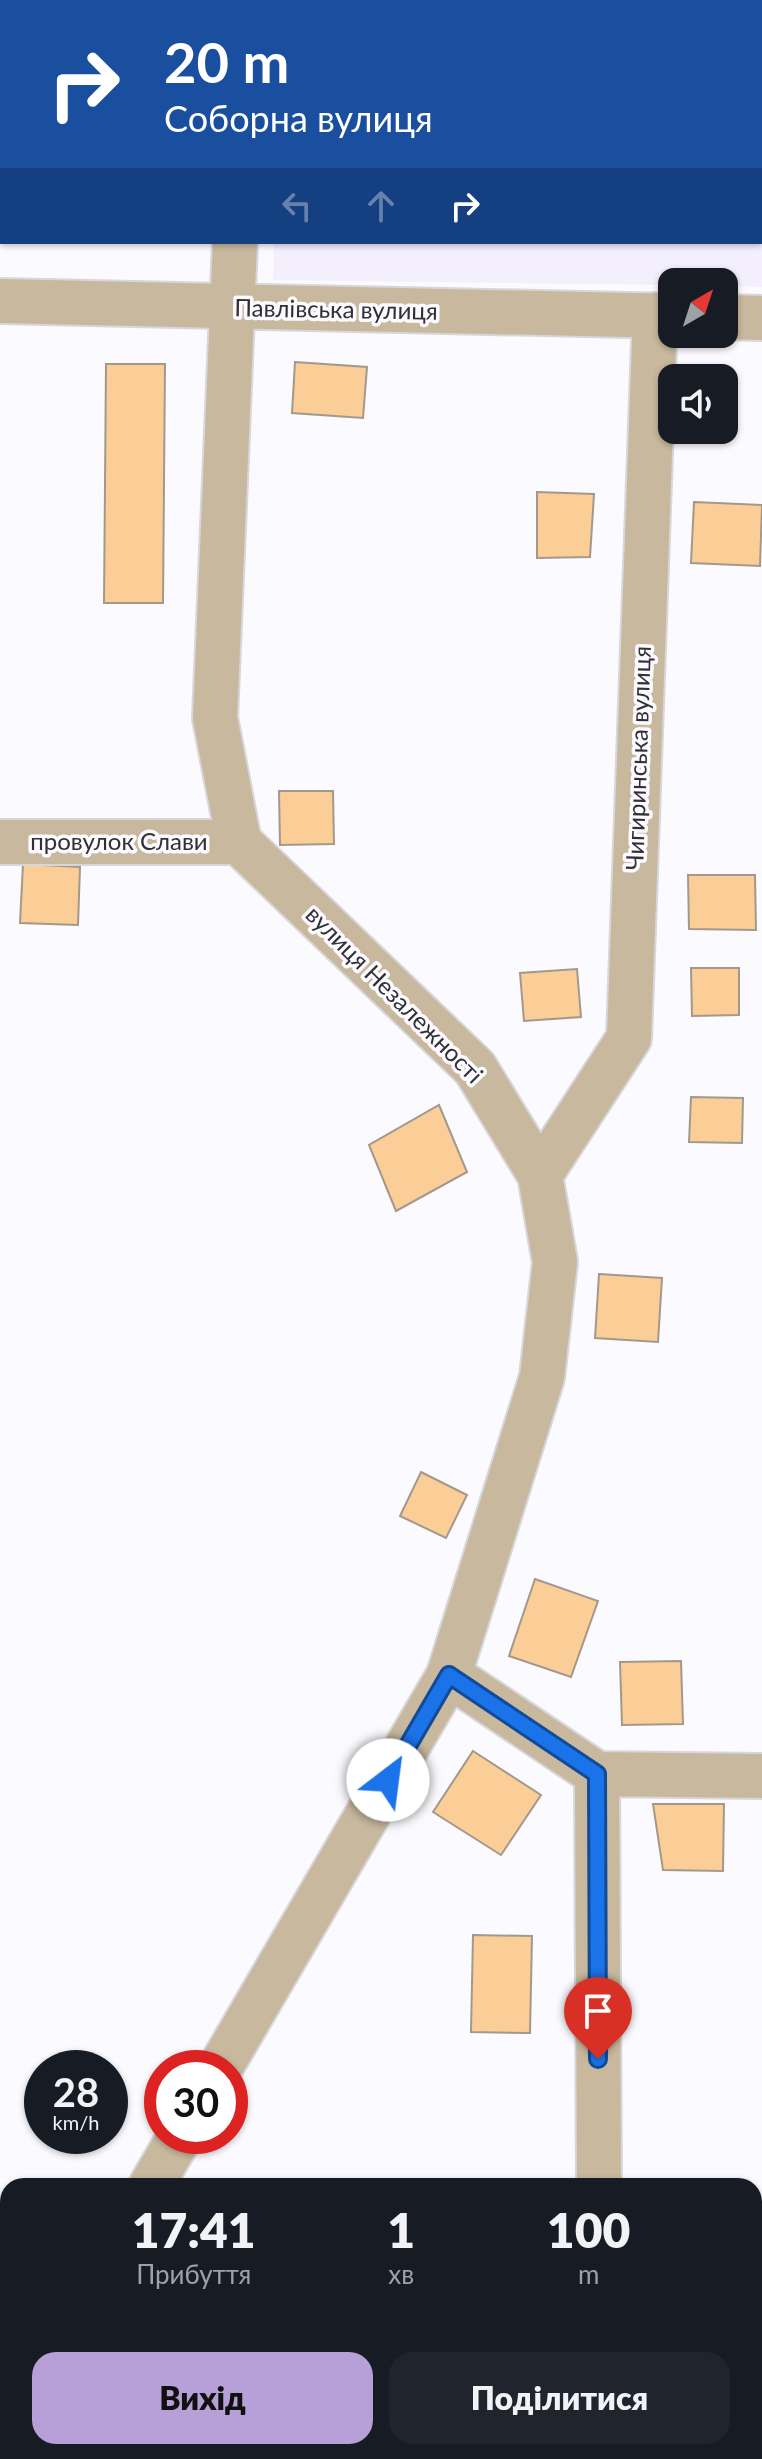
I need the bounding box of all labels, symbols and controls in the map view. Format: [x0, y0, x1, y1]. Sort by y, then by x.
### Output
text: 20 m [164, 28, 289, 95]
icon: right [32, 32, 136, 136]
text: Соборна вулиця [164, 96, 433, 140]
icon: left [275, 184, 319, 228]
icon: ahead [359, 184, 403, 228]
icon: right [443, 184, 487, 228]
north arrow [658, 268, 738, 348]
map controls [658, 268, 738, 444]
street label: Павлівська вулиця [234, 292, 438, 325]
button: sound [658, 364, 738, 444]
street label: Чигиринська вулиця [619, 645, 656, 871]
street label: провулок Слави [30, 826, 208, 855]
street label: вулиця Незалежності [300, 899, 490, 1089]
position arrow [346, 1738, 430, 1822]
pin [564, 1977, 632, 2059]
icon: arrive [576, 1989, 620, 2033]
speed limit sign: 30 [144, 2050, 248, 2154]
text: 28 [53, 2068, 99, 2116]
text: km/h [53, 2110, 99, 2134]
text: 17:41 [132, 2201, 256, 2258]
text: 1 [387, 2201, 415, 2258]
text: 100 [547, 2201, 630, 2258]
text: Прибуття [136, 2258, 251, 2290]
text: хв [388, 2258, 414, 2290]
text: m [578, 2258, 599, 2290]
button: Вихід [32, 2352, 373, 2444]
button: Поділитися [389, 2352, 730, 2444]

